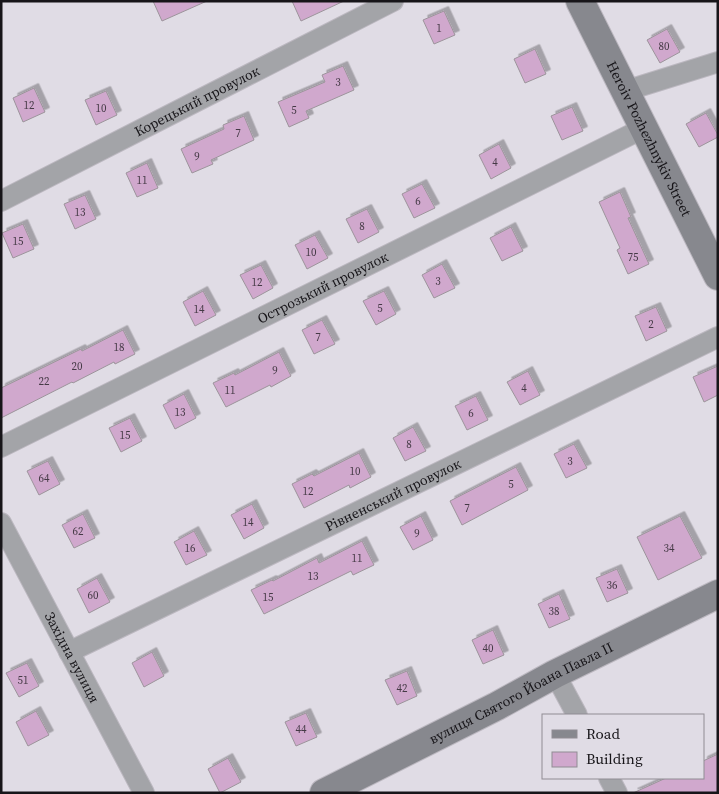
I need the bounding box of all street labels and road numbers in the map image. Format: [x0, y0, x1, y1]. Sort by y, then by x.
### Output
street label: Heroiv Pozhezhnykiv Street [602, 58, 697, 220]
street label: Корецький провулок [131, 61, 263, 141]
street label: Острозький провулок [254, 246, 392, 328]
street label: Рівненський провулок [321, 453, 464, 536]
street label: Західна вулиця [40, 608, 105, 706]
street label: вулиця Святого Йоана Павла II [426, 637, 616, 749]

